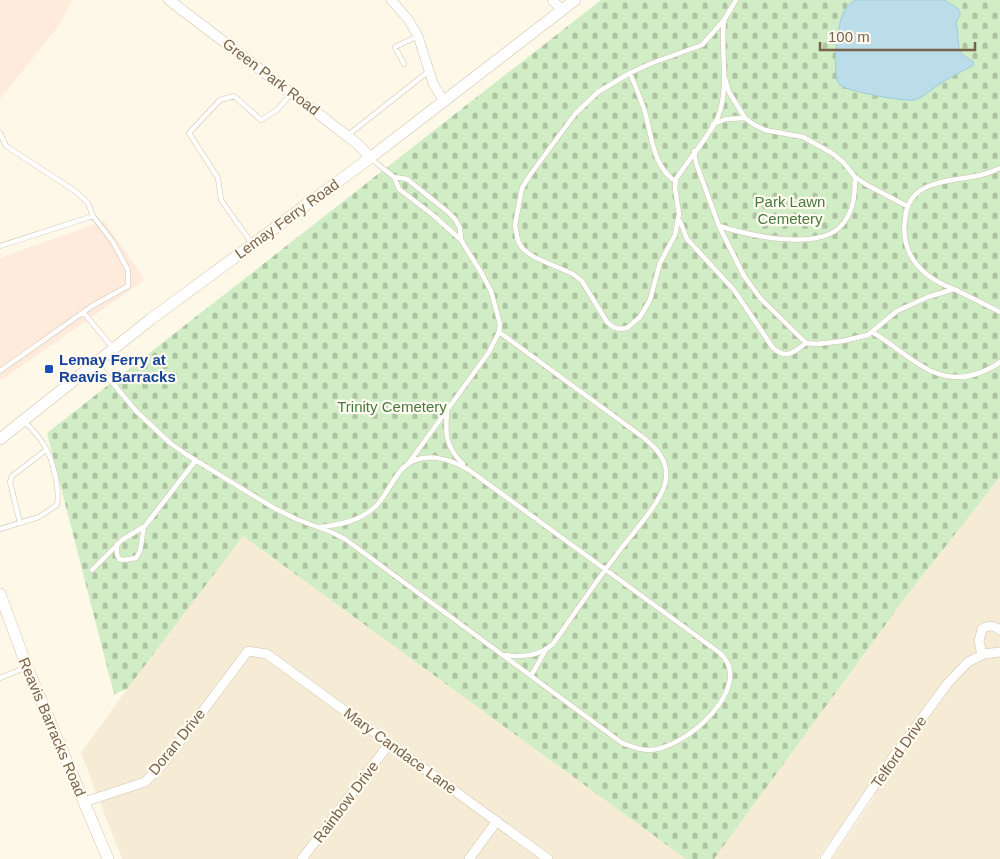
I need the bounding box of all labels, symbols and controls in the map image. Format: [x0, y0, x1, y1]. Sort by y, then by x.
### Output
scale bar [820, 20, 975, 52]
text: 100 m [828, 28, 870, 45]
street label: Green Park Road [220, 35, 323, 119]
street label: Lemay Ferry Road [231, 175, 342, 262]
park label: Park Lawn Cemetery [755, 193, 825, 227]
place label: Lemay Ferry at Reavis Barracks [59, 351, 176, 385]
marker: Lemay Ferry at Reavis Barracks [43, 363, 55, 375]
park label: Trinity Cemetery [337, 398, 447, 415]
street label: Reavis Barracks Road [15, 655, 89, 799]
street label: Mary Candace Lane [341, 704, 460, 797]
street label: Doran Drive [145, 705, 208, 778]
street label: Telford Drive [867, 712, 930, 791]
street label: Rainbow Drive [309, 758, 382, 846]

